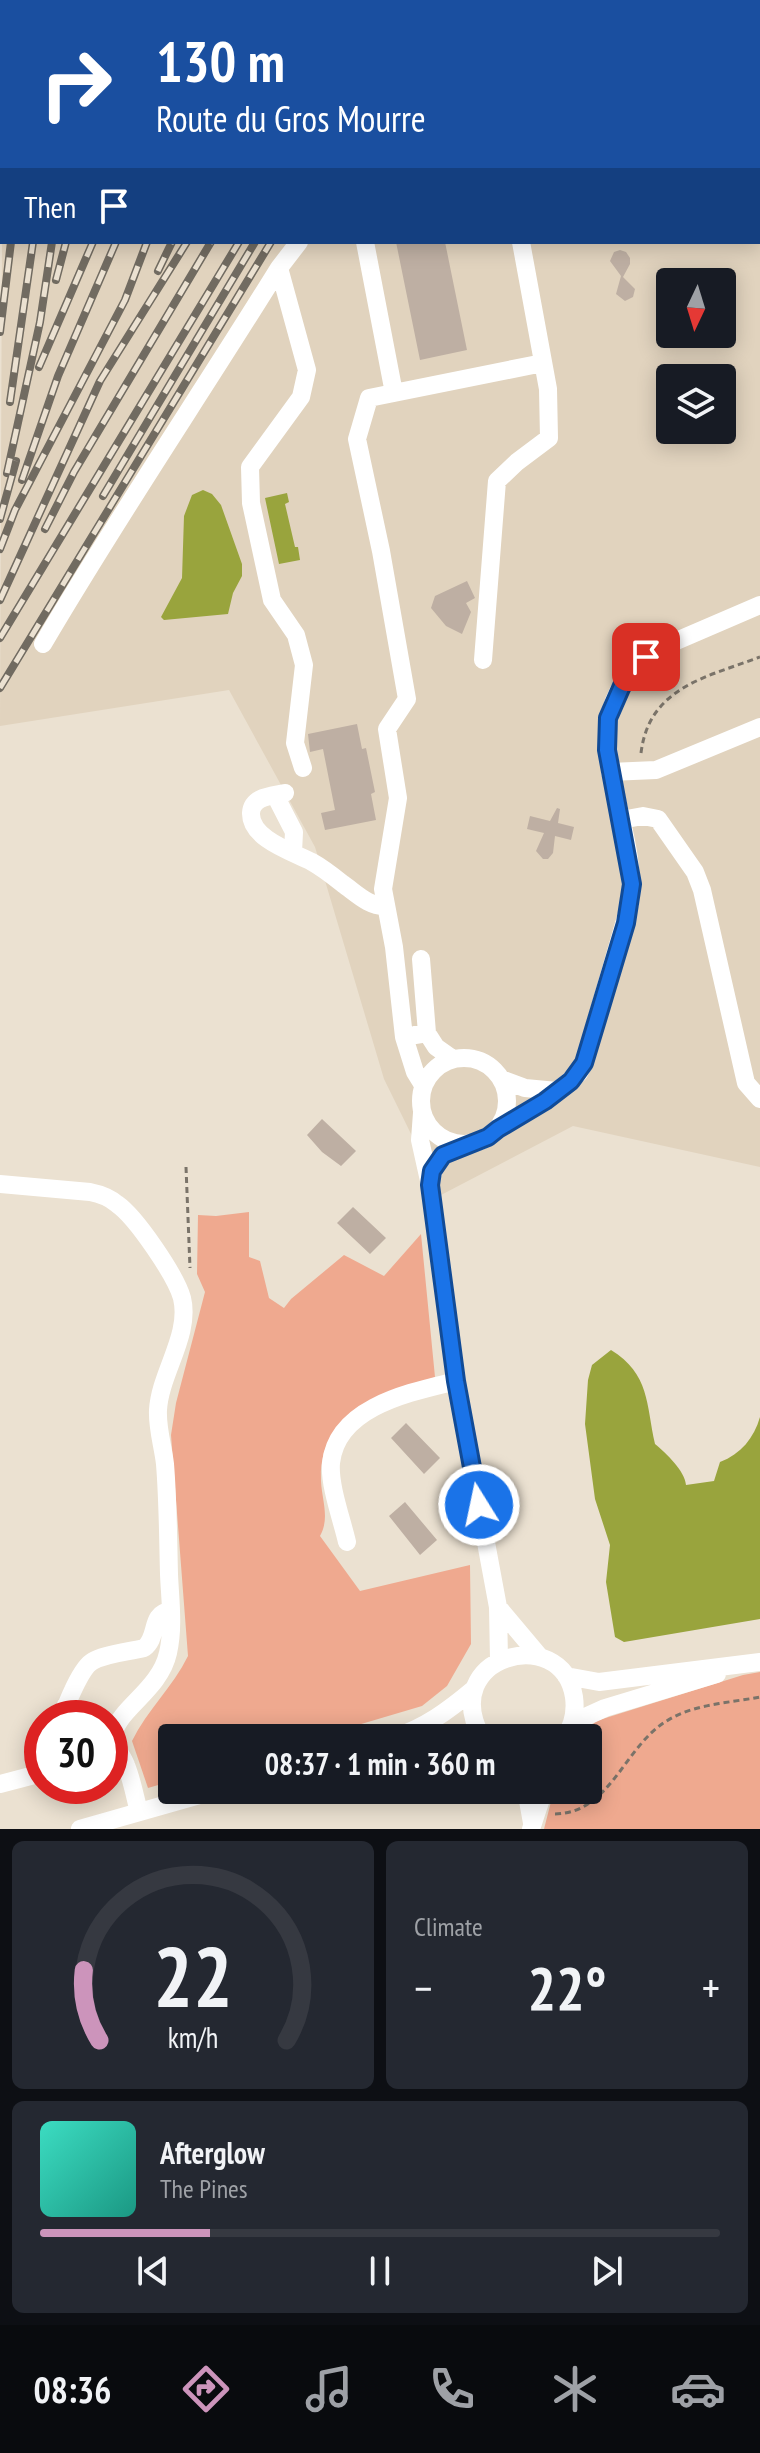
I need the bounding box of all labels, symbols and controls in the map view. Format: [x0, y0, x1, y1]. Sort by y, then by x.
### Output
text: 130 m [156, 25, 285, 97]
icon: right [24, 32, 128, 136]
text: Route du Gros Mourre [156, 95, 426, 142]
icon: arrive [92, 184, 136, 228]
text: Then [24, 187, 76, 226]
north arrow [656, 268, 736, 348]
map controls [656, 268, 736, 444]
button: layers [656, 364, 736, 444]
pin [612, 623, 680, 691]
icon: arrive [624, 635, 668, 679]
position arrow [437, 1463, 521, 1547]
speed limit sign: 30 [24, 1700, 128, 1804]
text: 08:37 · 1 min · 360 m [265, 1744, 495, 1783]
text: Climate [414, 1910, 483, 1943]
text: 22 [153, 1922, 233, 2030]
text: 22° [527, 1949, 607, 2027]
text: − [414, 1959, 432, 2016]
text: + [702, 1959, 720, 2016]
text: km/h [168, 2019, 218, 2056]
text: Afterglow [160, 2133, 265, 2172]
text: The Pines [160, 2172, 248, 2205]
icon: previous [131, 2249, 175, 2293]
icon: pause [358, 2249, 402, 2293]
icon: next [585, 2249, 629, 2293]
icon: directions [178, 2361, 234, 2417]
icon: music [301, 2361, 357, 2417]
icon: phone [424, 2361, 480, 2417]
icon: climate [547, 2361, 603, 2417]
icon: car [670, 2361, 726, 2417]
text: 08:36 [34, 2366, 111, 2413]

